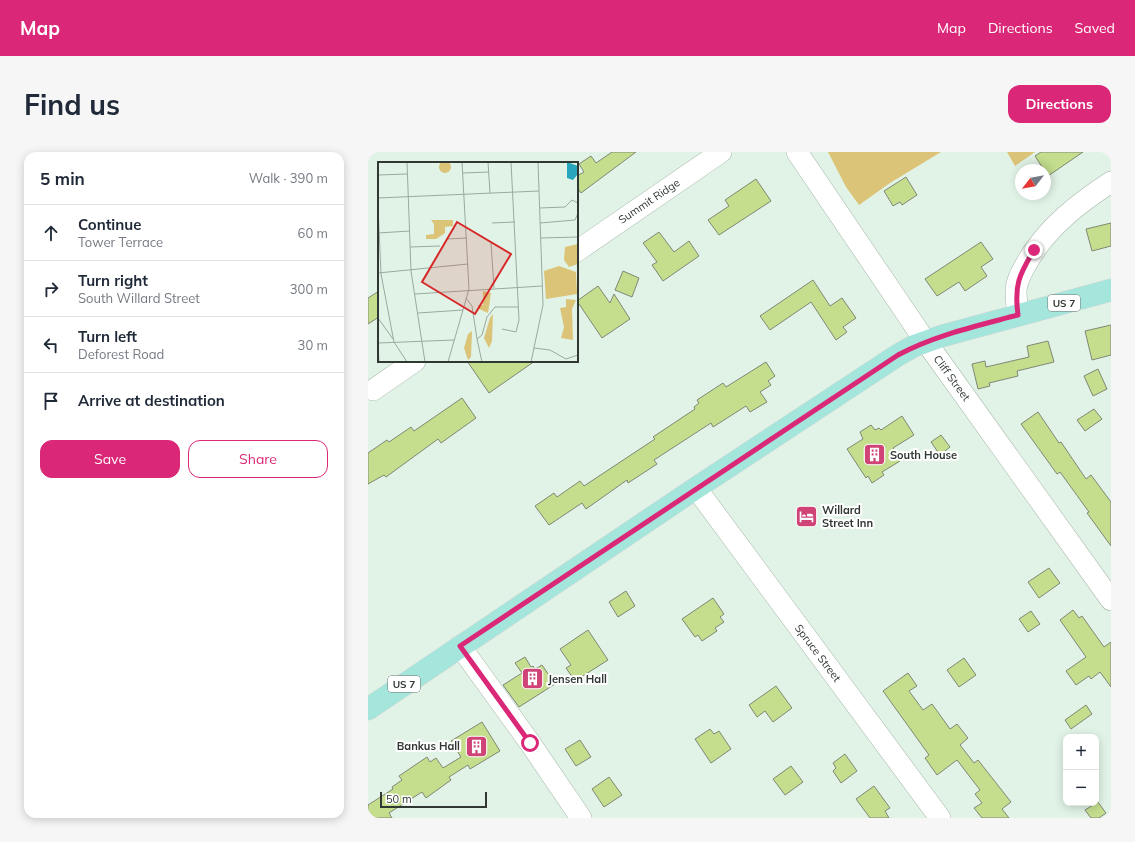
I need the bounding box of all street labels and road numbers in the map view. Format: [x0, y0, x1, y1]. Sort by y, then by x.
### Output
street label: Summit Ridge [616, 175, 682, 227]
road number: US 7 [1048, 295, 1080, 311]
street label: Cliff Street [931, 352, 973, 404]
street label: Spruce Street [792, 621, 844, 685]
road number: US 7 [388, 676, 420, 692]

